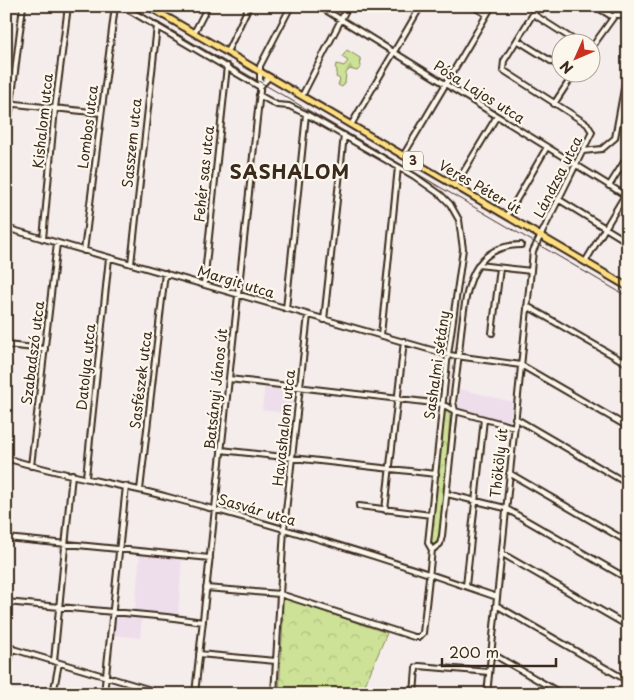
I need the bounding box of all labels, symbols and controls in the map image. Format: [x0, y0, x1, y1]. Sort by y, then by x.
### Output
north arrow [552, 32, 602, 82]
street label: Pósa Lajos utca [429, 55, 530, 128]
text: N [555, 56, 578, 79]
street label: Kishalom utca [27, 72, 58, 169]
street label: Lombos utca [72, 84, 103, 170]
street label: Sasszem utca [116, 97, 147, 189]
street label: Fehér sas utca [188, 124, 219, 223]
street label: Lándzsa utca [528, 132, 587, 221]
road number: 3 [403, 152, 423, 170]
street label: Veres Péter út [435, 154, 525, 219]
district label: SASHALOM [230, 157, 350, 185]
street label: Margit utca [195, 260, 277, 303]
street label: Szabadszó utca [16, 299, 49, 406]
street label: Sashalmi sétány [418, 309, 455, 421]
street label: Datolya utca [71, 322, 101, 411]
street label: Batsányi János út [199, 327, 232, 451]
street label: Sasfészek utca [124, 330, 157, 430]
street label: Havashalom utca [267, 368, 300, 487]
street label: Thököly út [484, 427, 513, 499]
street label: Sasvár utca [216, 488, 299, 531]
scale bar [442, 635, 555, 667]
text: 200 m [449, 640, 499, 663]

